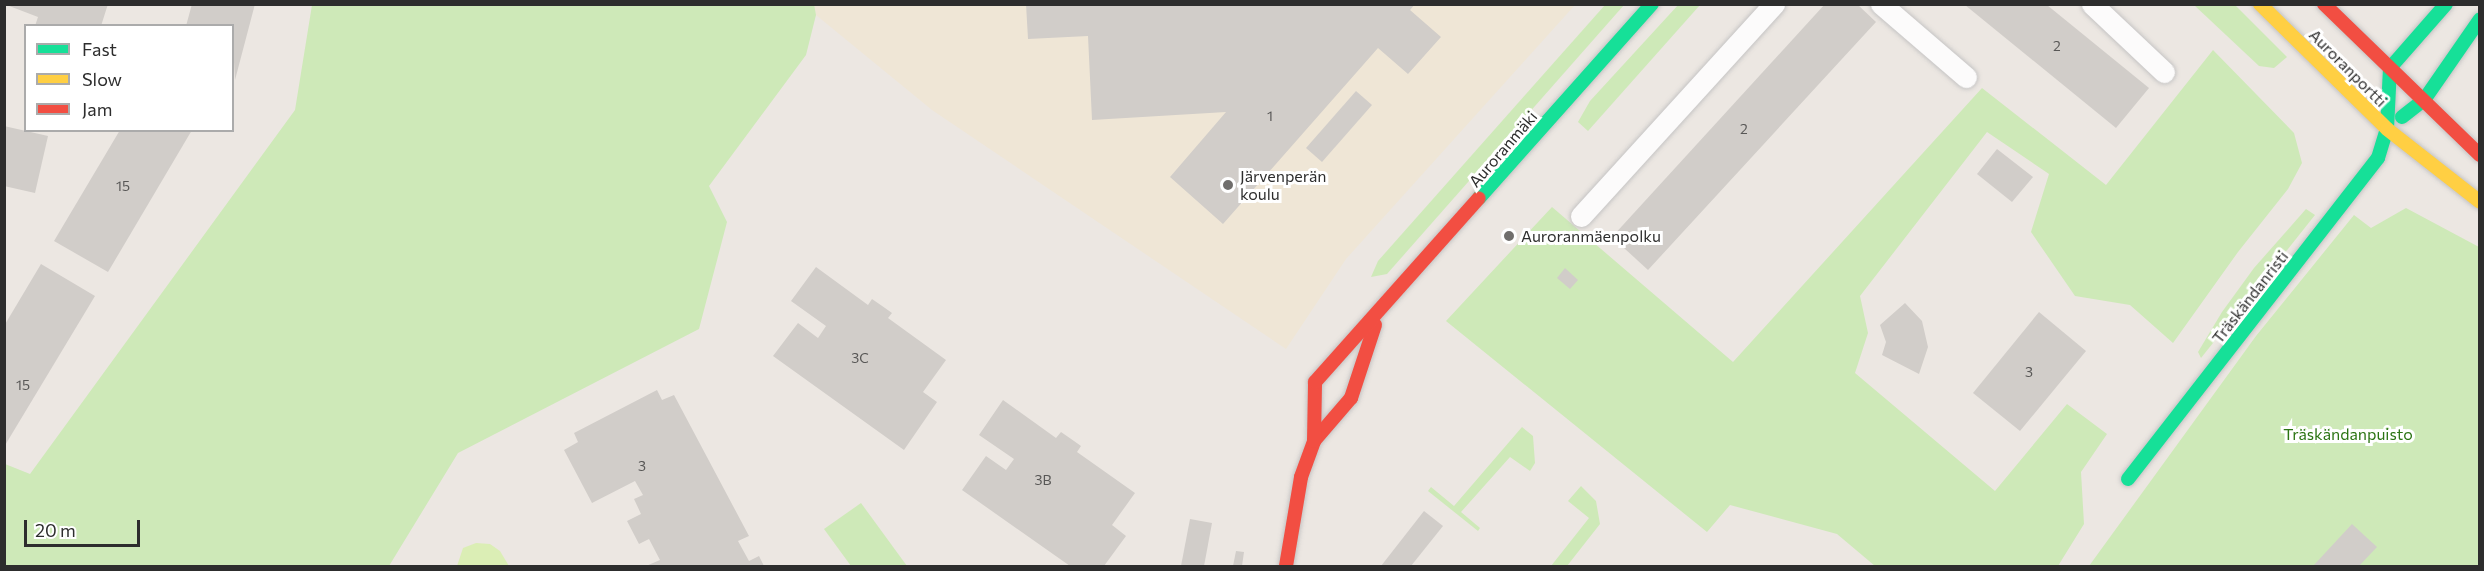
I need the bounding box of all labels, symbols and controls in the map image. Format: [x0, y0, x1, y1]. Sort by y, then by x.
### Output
legend [24, 24, 234, 132]
street label: Auroranportti [2305, 25, 2391, 111]
text: Fast [82, 38, 117, 60]
house number: 2 [2053, 38, 2061, 54]
text: Slow [82, 68, 122, 90]
text: Jam [82, 98, 112, 120]
street label: Auroranmäki [1465, 107, 1541, 191]
house number: 1 [1267, 108, 1273, 124]
house number: 2 [1740, 121, 1748, 137]
place label: Järvenperän koulu [1240, 166, 1326, 204]
house number: 15 [116, 178, 130, 194]
marker: Järvenperän koulu [1221, 178, 1235, 192]
place label: Auroranmäenpolku [1521, 226, 1661, 246]
marker: Auroranmäenpolku [1502, 229, 1516, 243]
street label: Träskändanristi [2208, 247, 2292, 347]
house number: 3C [851, 350, 869, 366]
house number: 3 [2025, 364, 2033, 380]
house number: 15 [16, 377, 30, 393]
park label: Träskändanpuisto [2283, 424, 2413, 444]
house number: 3 [638, 458, 646, 474]
house number: 3B [1034, 472, 1052, 488]
scale bar [27, 508, 142, 546]
text: 20 m [35, 519, 76, 541]

